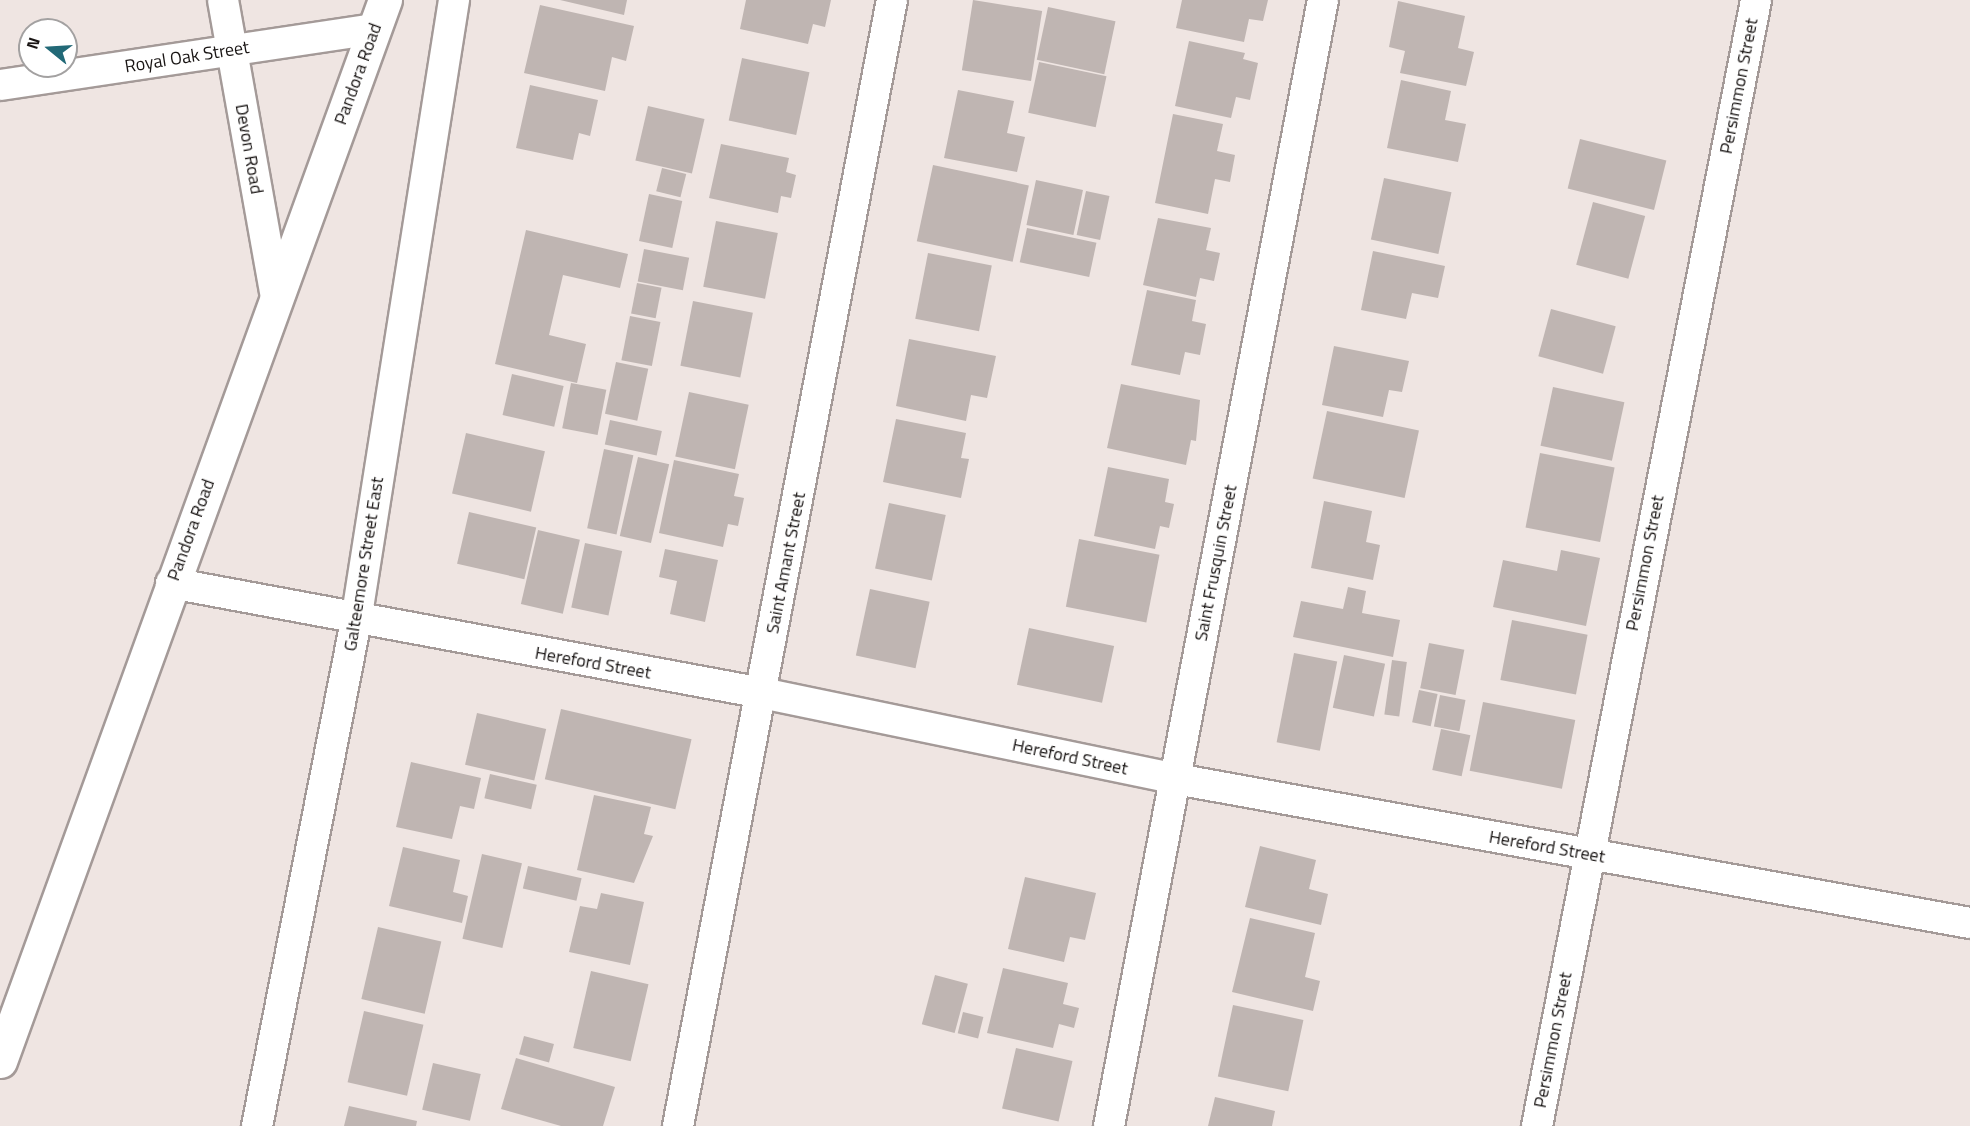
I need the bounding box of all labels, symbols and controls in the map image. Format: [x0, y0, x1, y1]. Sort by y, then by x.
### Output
street label: Persimmon Street [1715, 16, 1763, 156]
north arrow [18, 18, 78, 78]
street label: Pandora Road [330, 20, 386, 128]
text: N [20, 34, 46, 52]
street label: Royal Oak Street [123, 36, 251, 78]
street label: Devon Road [230, 102, 268, 196]
street label: Galteemore Street East [340, 475, 388, 653]
street label: Pandora Road [163, 476, 219, 584]
street label: Saint Frusquin Street [1190, 483, 1242, 643]
street label: Saint Amant Street [762, 490, 810, 636]
street label: Persimmon Street [1621, 493, 1669, 633]
street label: Hereford Street [533, 642, 653, 684]
street label: Hereford Street [1010, 734, 1130, 780]
street label: Hereford Street [1487, 826, 1607, 868]
street label: Persimmon Street [1529, 970, 1577, 1110]

